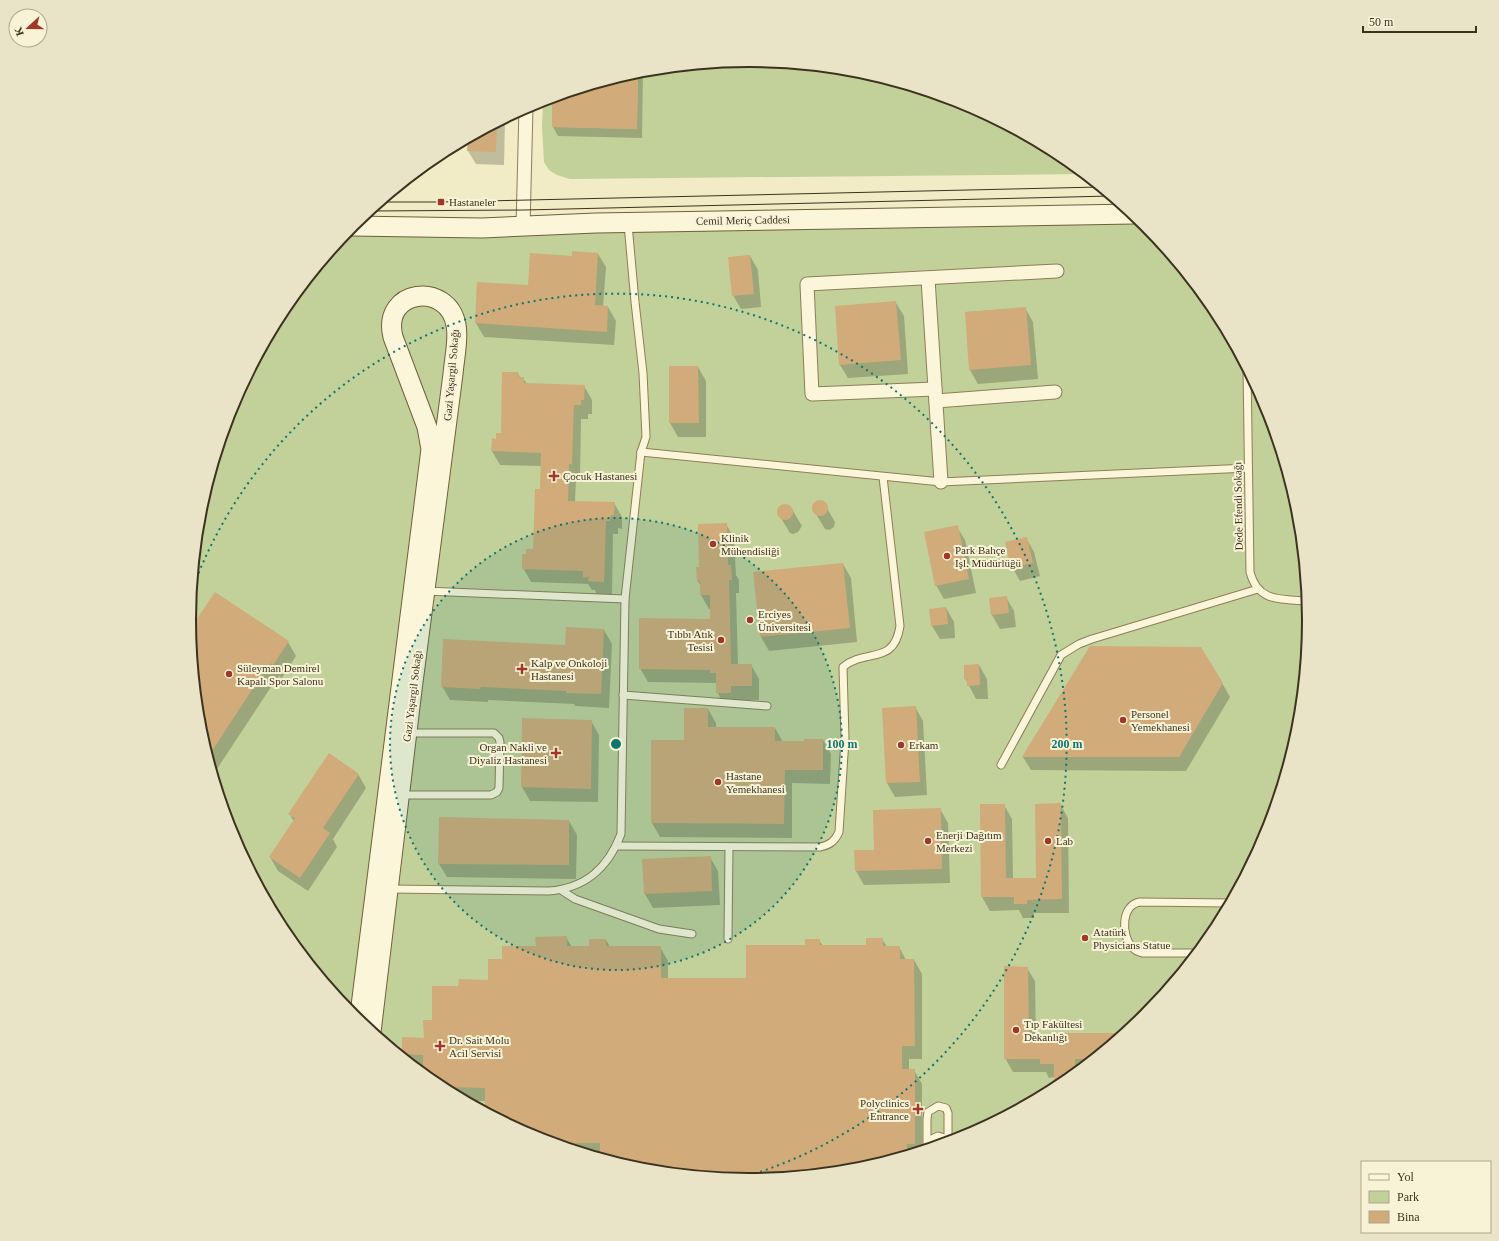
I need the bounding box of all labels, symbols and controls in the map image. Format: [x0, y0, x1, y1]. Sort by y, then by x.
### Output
north arrow [8, 8, 48, 48]
scale bar [1363, 8, 1476, 34]
text: 50 m [1369, 15, 1394, 29]
text: K [11, 25, 26, 38]
place label: Hastaneler [449, 196, 496, 208]
marker: Hastaneler [436, 197, 446, 207]
street label: Cemil Meriç Caddesi [696, 213, 790, 227]
street label: Gazi Yaşargil Sokağı [441, 328, 461, 422]
street label: Dede Efendi Sokağı [1231, 462, 1245, 550]
marker: Çocuk Hastanesi [548, 470, 560, 482]
place label: Çocuk Hastanesi [563, 470, 637, 482]
place label: Klinik Mühendisliği [721, 532, 780, 557]
marker: Klinik Mühendisliği [708, 539, 718, 549]
place label: Park Bahçe Işl. Müdürlüğü [955, 544, 1022, 569]
marker: Park Bahçe Işl. Müdürlüğü [942, 551, 952, 561]
place label: Erciyes Üniversitesi [758, 608, 811, 633]
marker: Erciyes Üniversitesi [745, 615, 755, 625]
place label: Tıbbı Atık Tesisi [667, 628, 713, 653]
marker: Tıbbı Atık Tesisi [716, 635, 726, 645]
street label: Gazi Yaşargil Sokağı [400, 649, 424, 743]
place label: Kalp ve Onkoloji Hastanesi [531, 657, 607, 682]
place label: Süleyman Demirel Kapalı Spor Salonu [237, 662, 324, 687]
marker: Kalp ve Onkoloji Hastanesi [516, 663, 528, 675]
marker: Süleyman Demirel Kapalı Spor Salonu [224, 669, 234, 679]
place label: Personel Yemekhanesi [1131, 708, 1190, 733]
marker: Personel Yemekhanesi [1118, 715, 1128, 725]
centre of rings [609, 737, 623, 751]
text: 100 m [827, 737, 858, 751]
text: 200 m [1052, 737, 1083, 751]
place label: Erkam [909, 739, 939, 751]
marker: Erkam [896, 740, 906, 750]
place label: Organ Nakli ve Diyaliz Hastanesi [469, 741, 547, 766]
marker: Organ Nakli ve Diyaliz Hastanesi [550, 747, 562, 759]
place label: Hastane Yemekhanesi [726, 770, 785, 795]
marker: Hastane Yemekhanesi [713, 777, 723, 787]
place label: Enerji Dağıtım Merkezi [936, 829, 1002, 854]
place label: Lab [1056, 835, 1074, 847]
marker: Enerji Dağıtım Merkezi [923, 836, 933, 846]
marker: Lab [1043, 836, 1053, 846]
place label: Atatürk Physicians Statue [1093, 926, 1170, 951]
marker: Atatürk Physicians Statue [1080, 933, 1090, 943]
place label: Tıp Fakültesi Dekanlığı [1024, 1018, 1082, 1043]
marker: Tıp Fakültesi Dekanlığı [1011, 1025, 1021, 1035]
place label: Dr. Sait Molu Acil Servisi [449, 1034, 510, 1059]
marker: Dr. Sait Molu Acil Servisi [434, 1040, 446, 1052]
place label: Polyclinics Entrance [860, 1097, 909, 1122]
marker: Polyclinics Entrance [912, 1103, 924, 1115]
legend [1361, 1161, 1491, 1233]
text: Yol [1397, 1170, 1414, 1184]
text: Park [1397, 1190, 1419, 1204]
text: Bina [1397, 1210, 1420, 1224]

